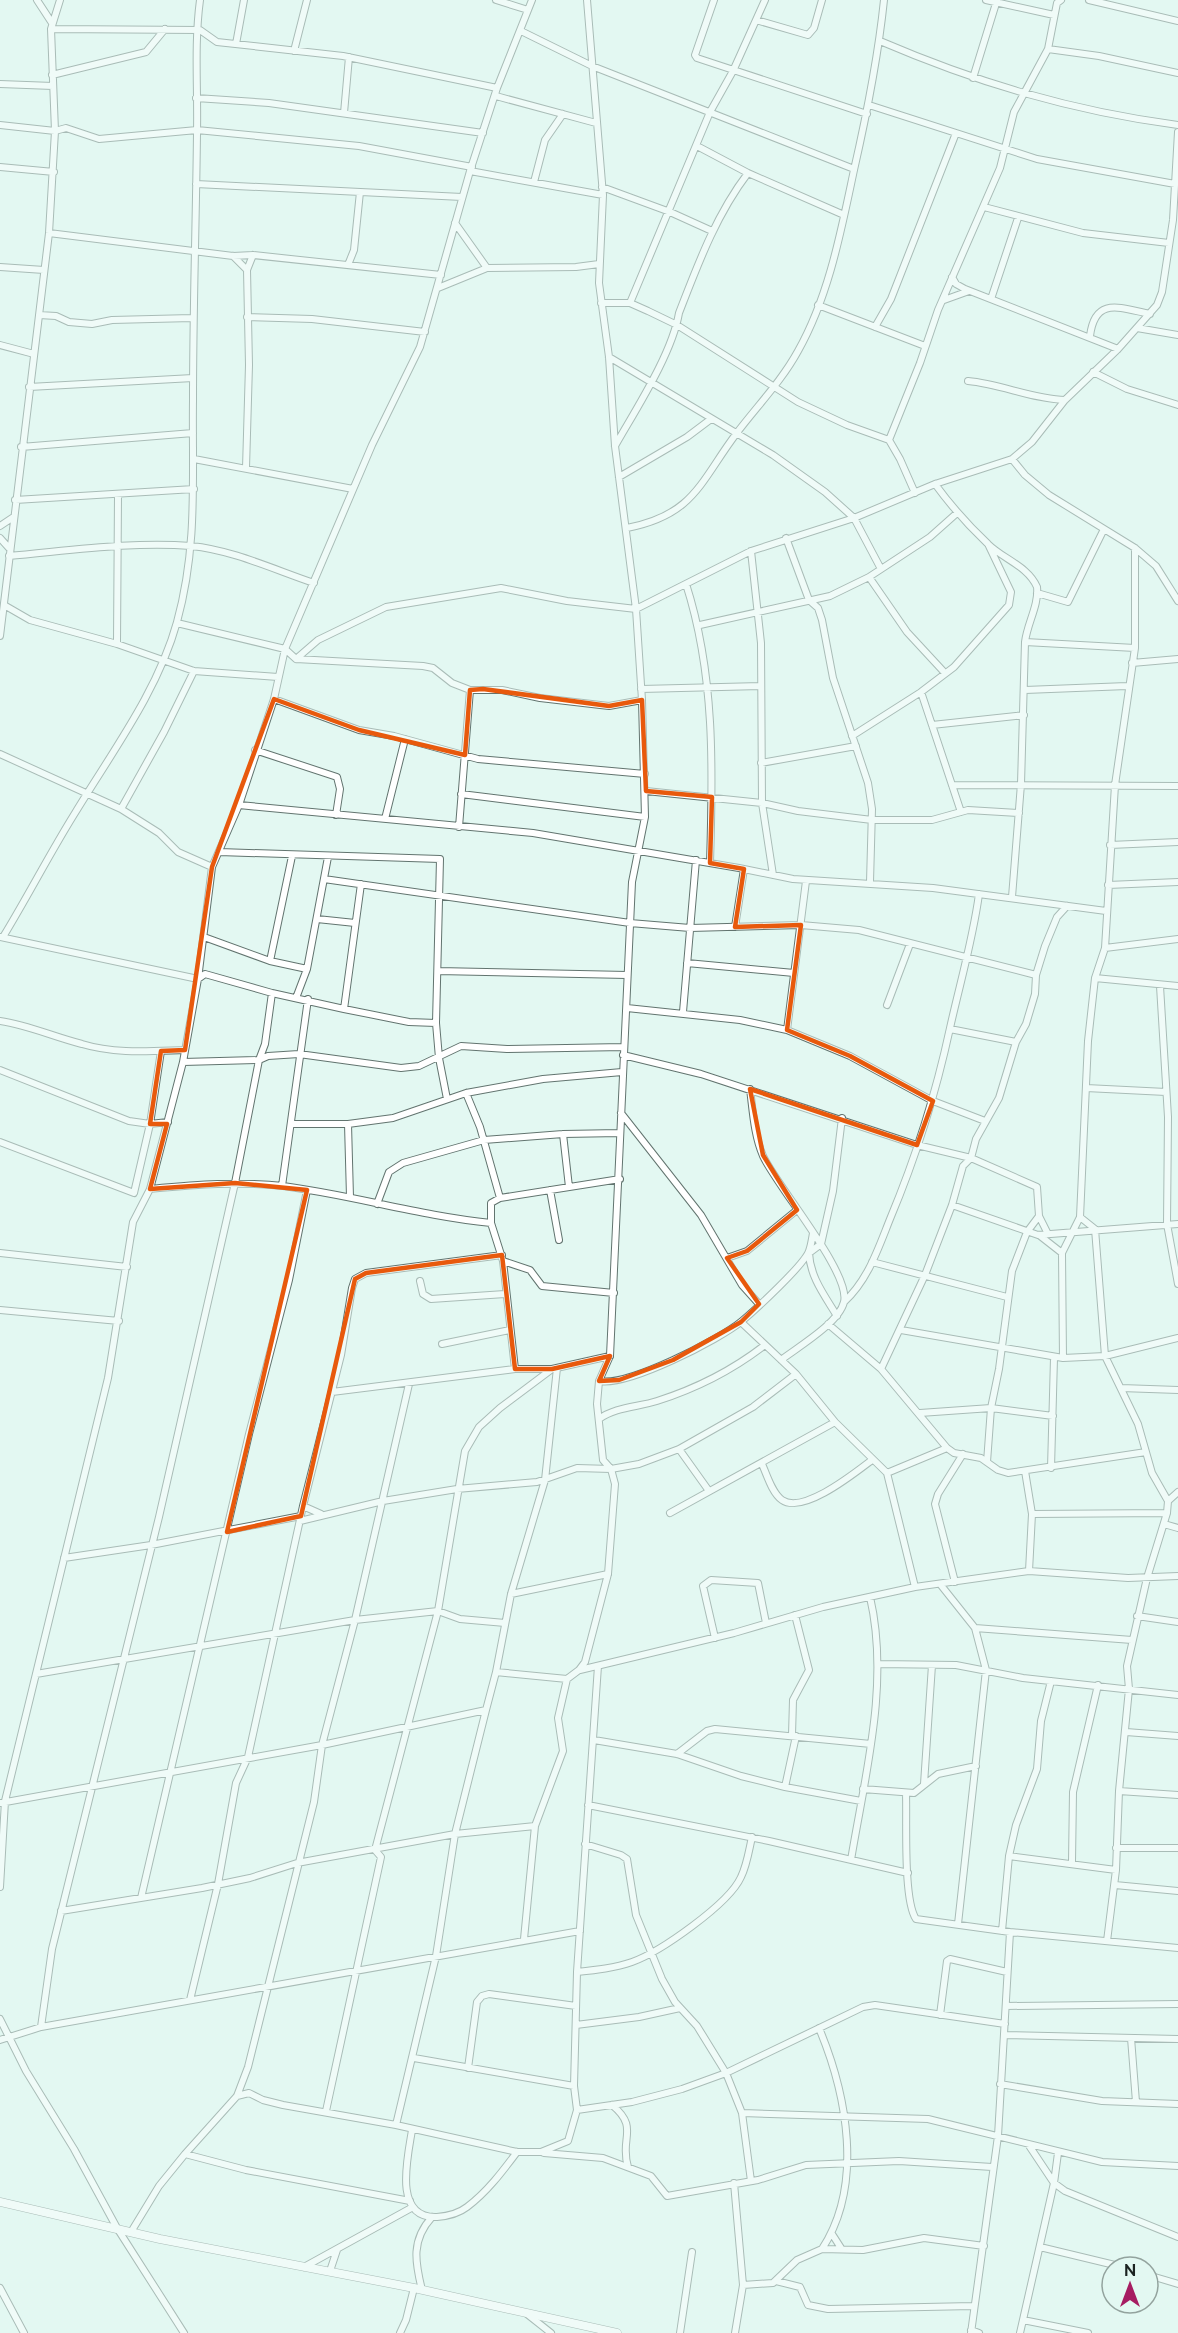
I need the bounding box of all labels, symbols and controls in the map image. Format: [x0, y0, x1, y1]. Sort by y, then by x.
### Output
north arrow [1100, 2255, 1160, 2315]
text: N [1124, 2261, 1136, 2280]

